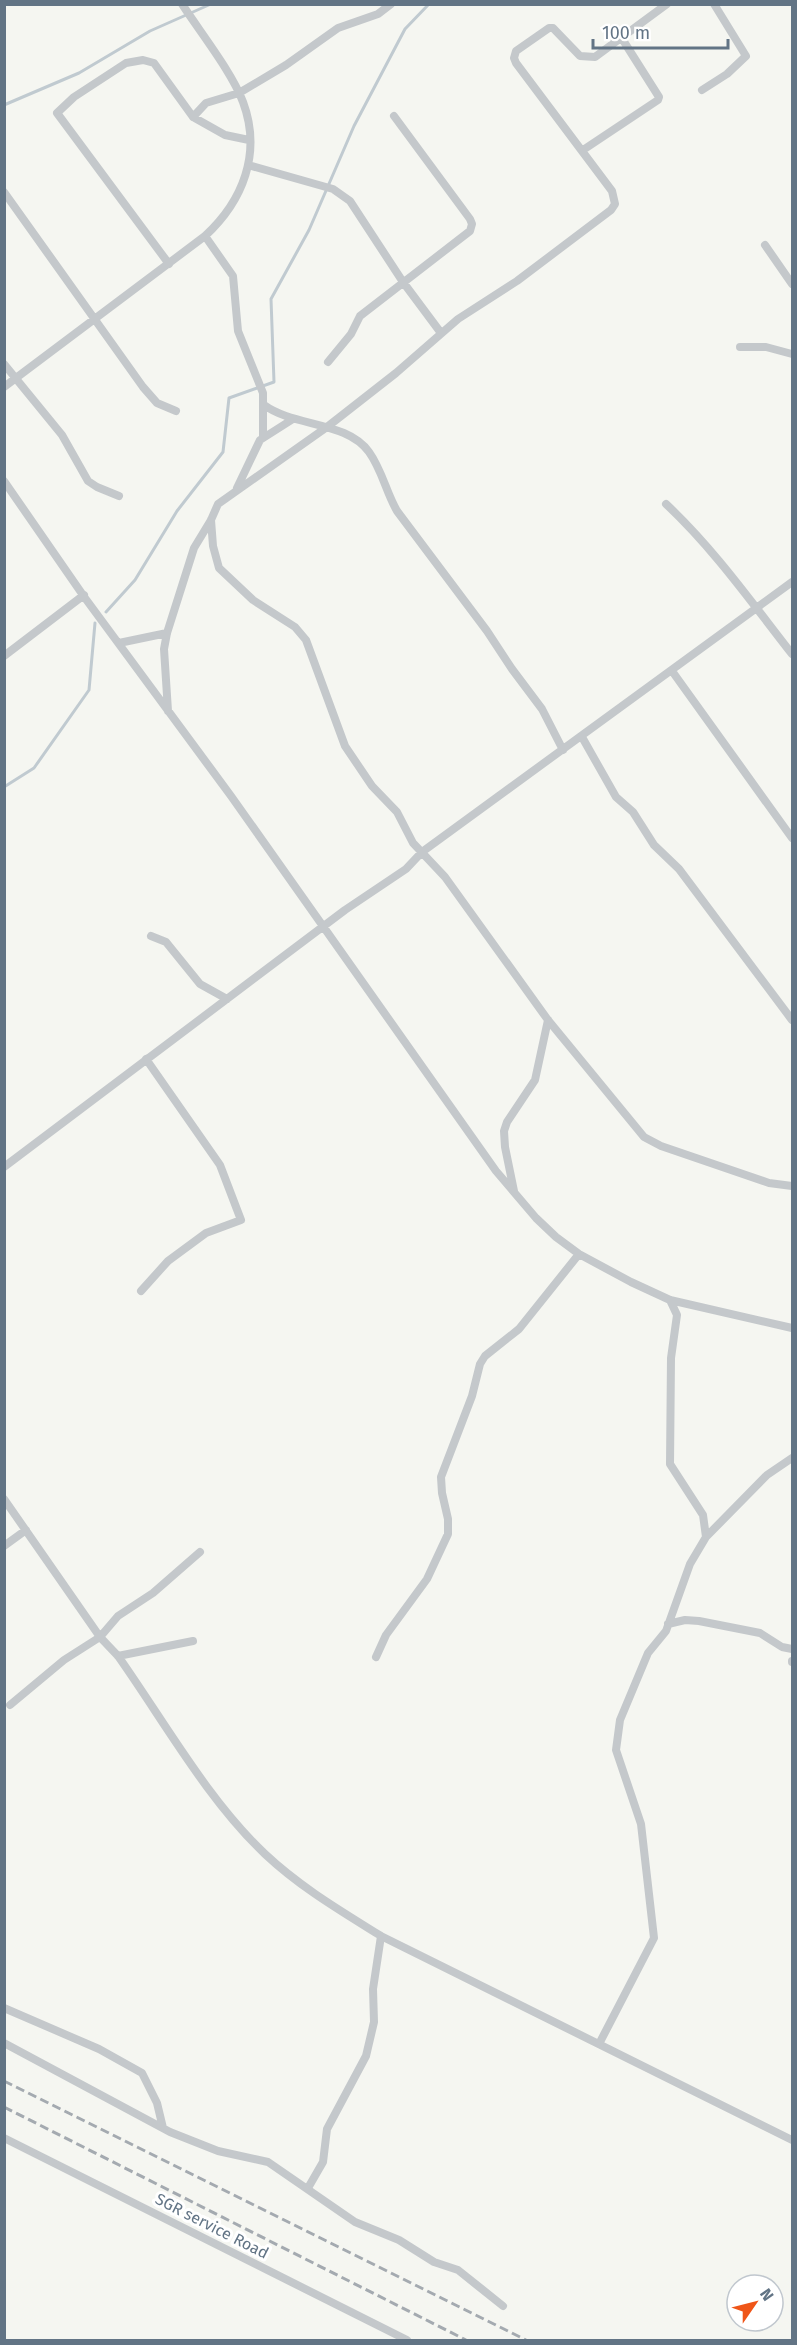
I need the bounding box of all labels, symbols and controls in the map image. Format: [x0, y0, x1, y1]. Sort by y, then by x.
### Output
scale bar [593, 12, 728, 50]
text: 100 m [602, 22, 650, 44]
street label: SGR service Road [152, 2189, 272, 2263]
north arrow [725, 2273, 785, 2333]
text: N [756, 2285, 778, 2304]

